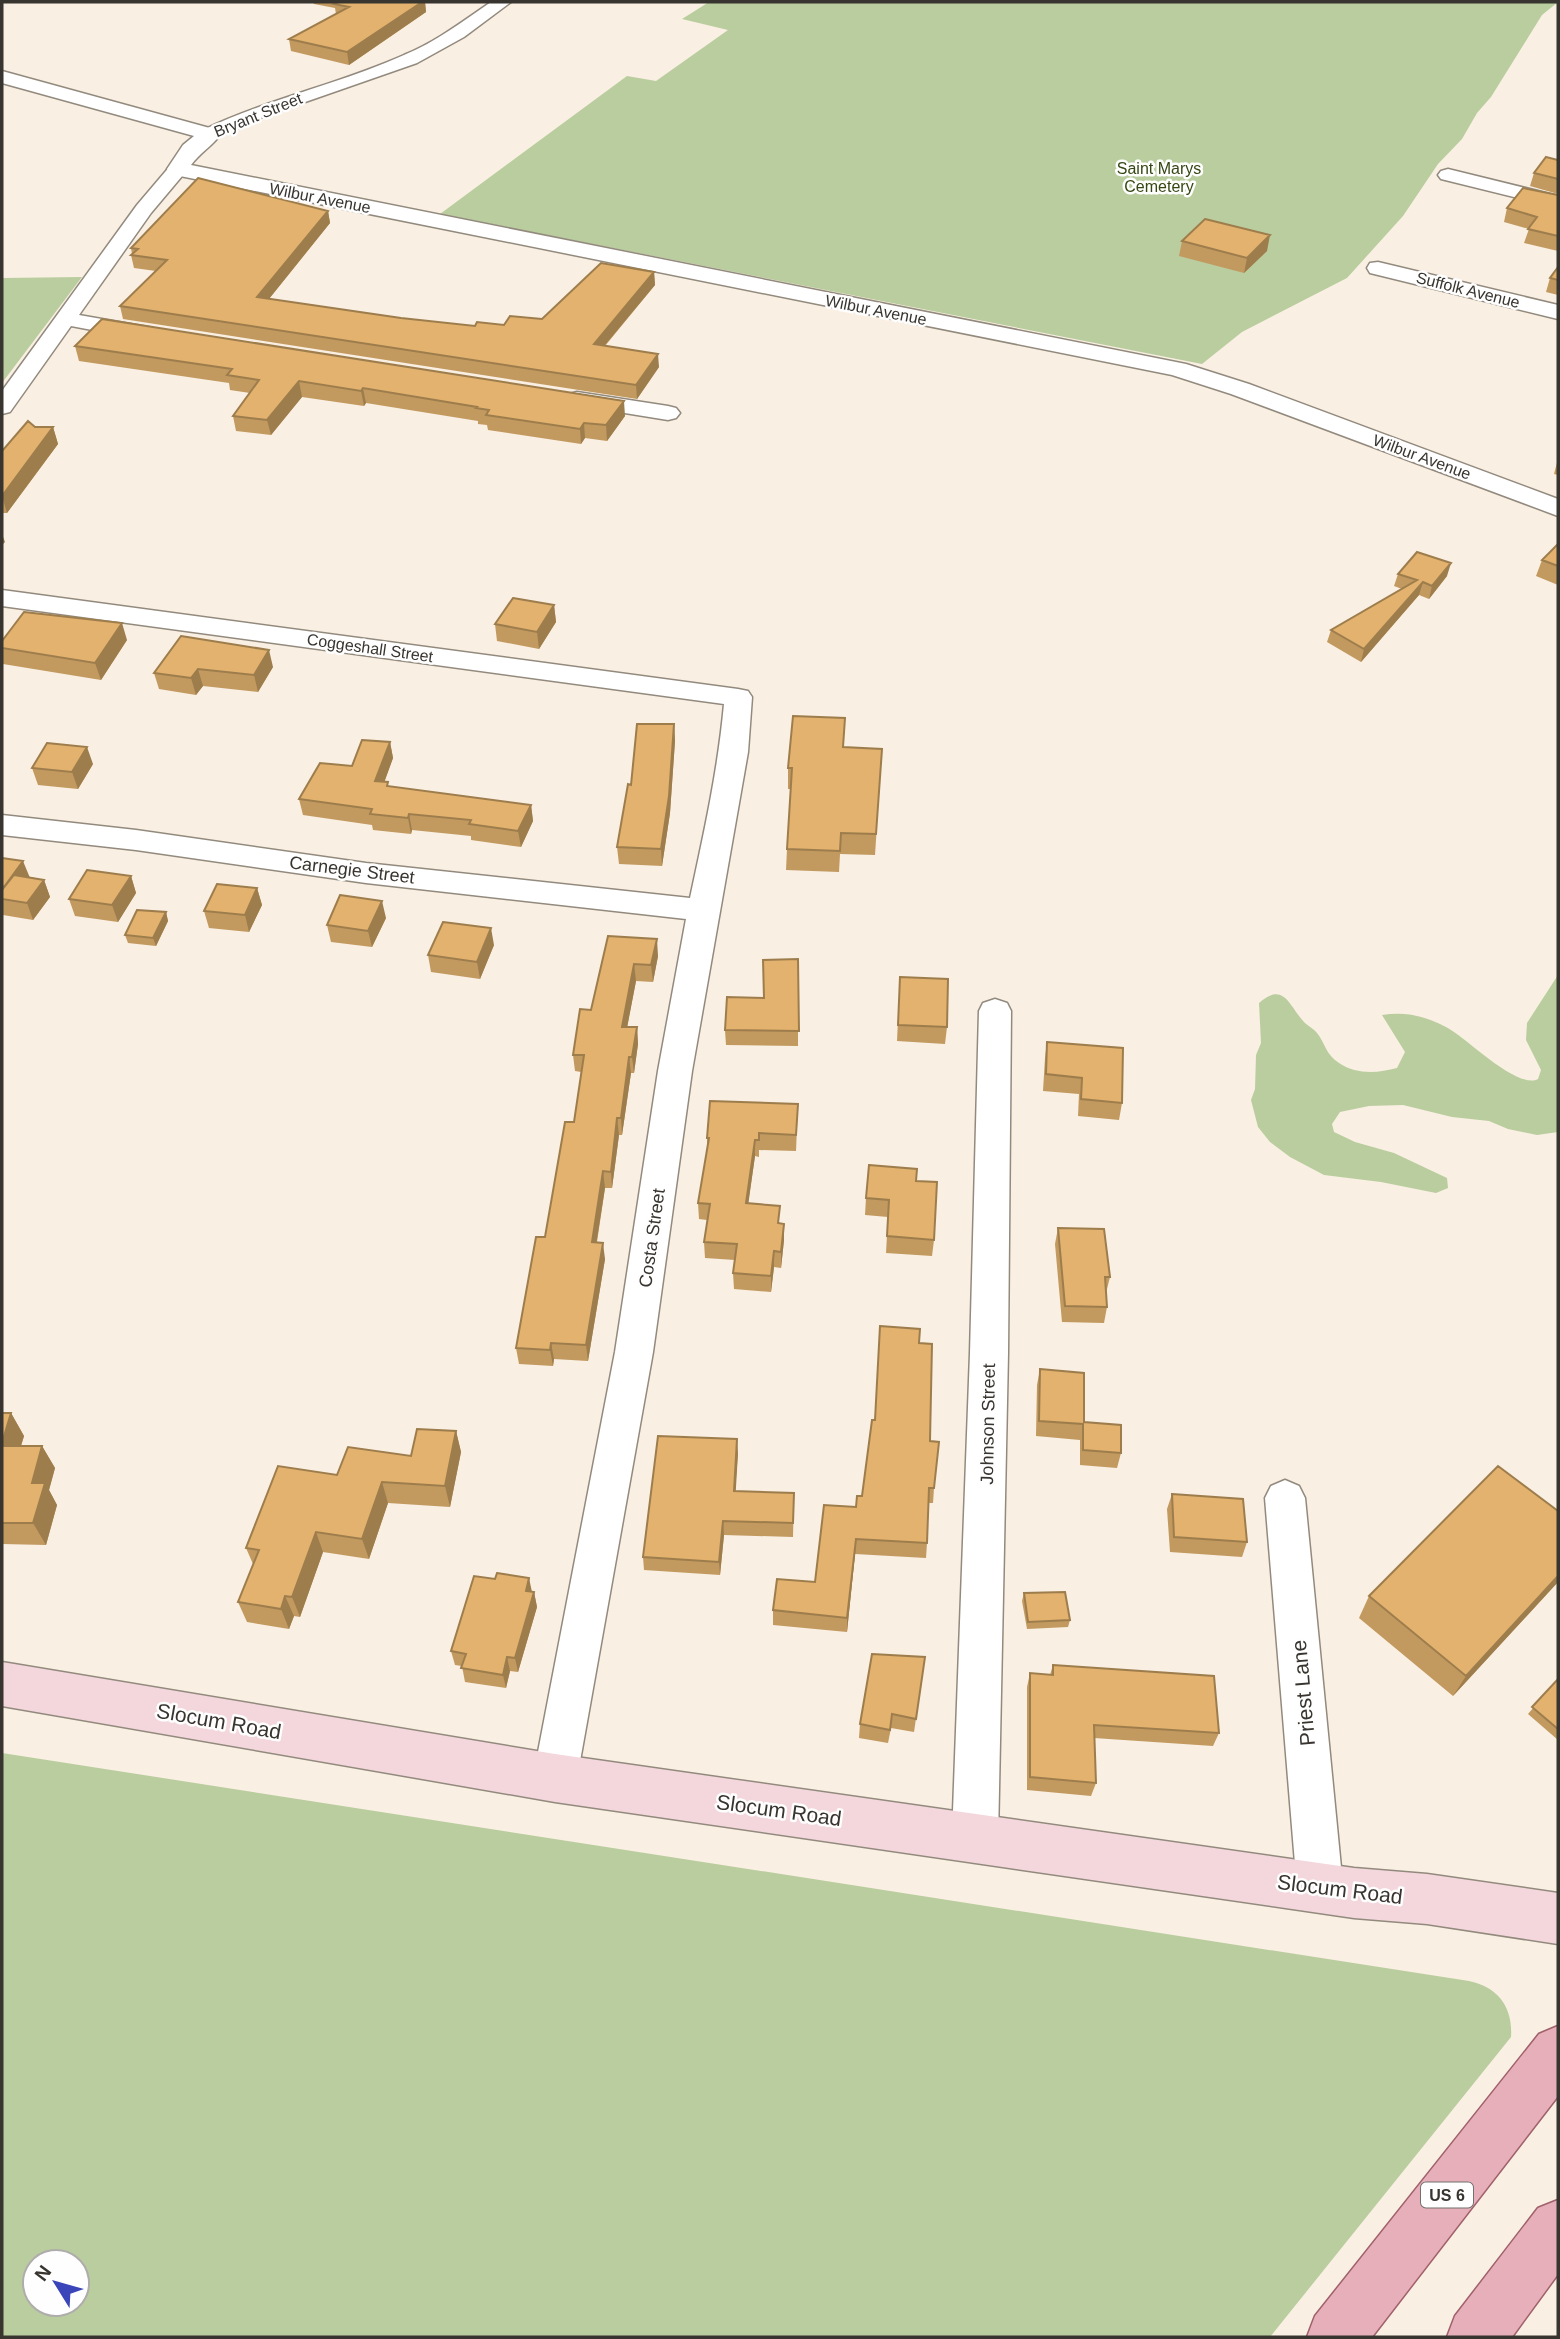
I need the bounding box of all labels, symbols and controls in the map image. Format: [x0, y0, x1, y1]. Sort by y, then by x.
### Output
street label: Bryant Street [212, 89, 305, 140]
park label: Saint Marys Cemetery [1117, 160, 1201, 195]
street label: Wilbur Avenue [268, 180, 372, 216]
street label: Suffolk Avenue [1414, 269, 1522, 311]
street label: Wilbur Avenue [824, 292, 928, 328]
street label: Wilbur Avenue [1371, 431, 1473, 483]
street label: Coggeshall Street [306, 631, 435, 665]
street label: Carnegie Street [288, 852, 416, 888]
street label: Costa Street [635, 1187, 669, 1289]
street label: Johnson Street [977, 1363, 999, 1485]
street label: Priest Lane [1287, 1639, 1319, 1747]
street label: Slocum Road [155, 1699, 283, 1743]
street label: Slocum Road [715, 1790, 843, 1830]
street label: Slocum Road [1276, 1870, 1404, 1908]
road number: US 6 [1421, 2182, 1473, 2208]
north arrow [21, 2248, 91, 2318]
text: N [30, 2261, 55, 2285]

